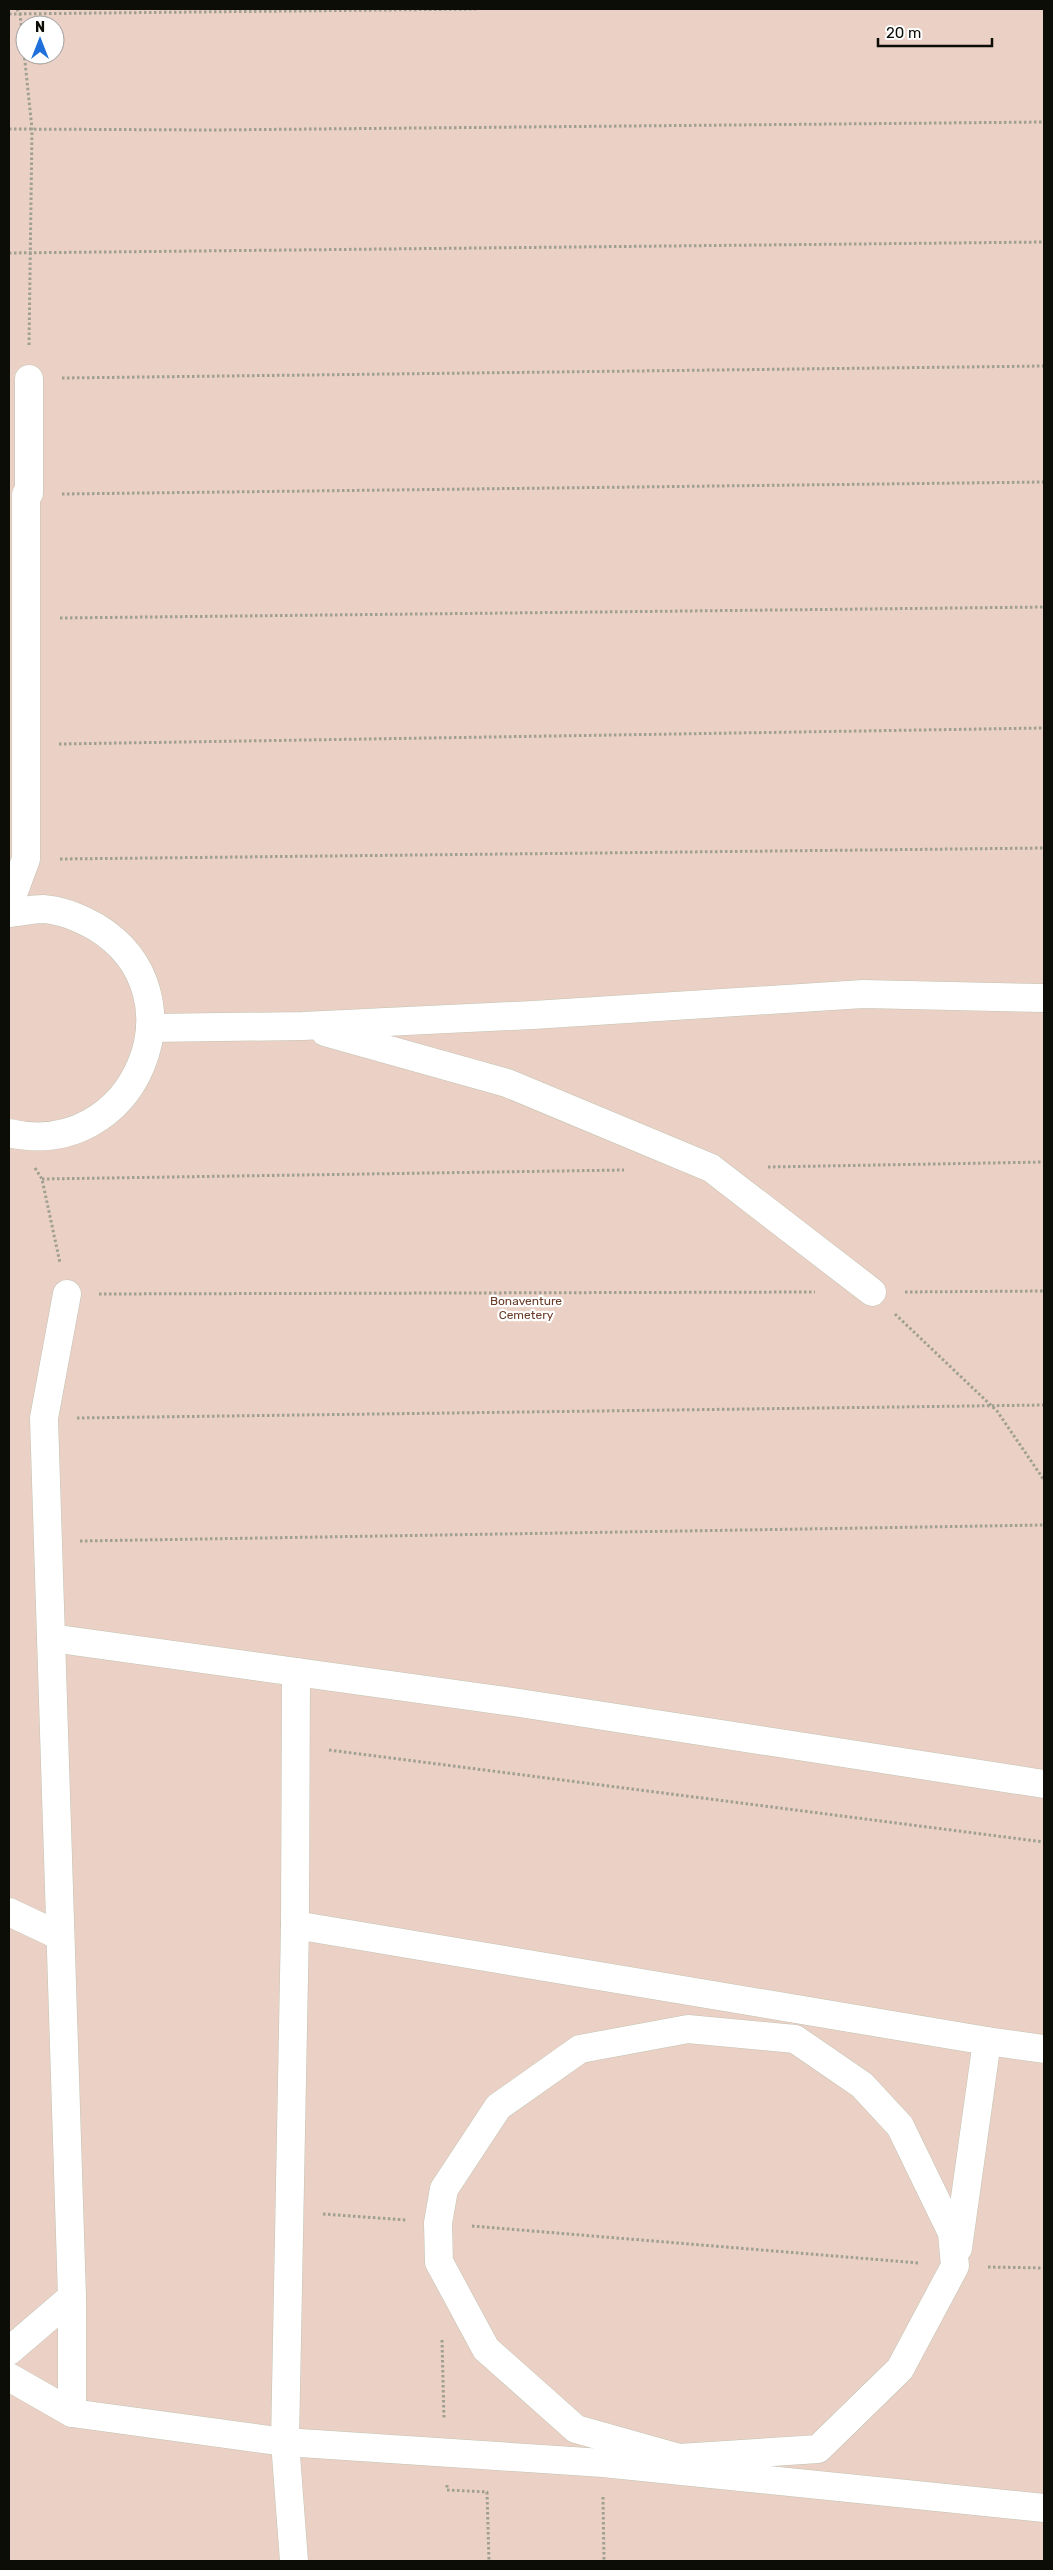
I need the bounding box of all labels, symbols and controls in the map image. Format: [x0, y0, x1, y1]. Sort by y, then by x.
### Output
north arrow [15, 15, 65, 65]
scale bar [878, 15, 992, 47]
text: N [35, 19, 45, 36]
text: 20 m [886, 24, 921, 42]
park label: Bonaventure Cemetery [490, 1294, 562, 1322]

